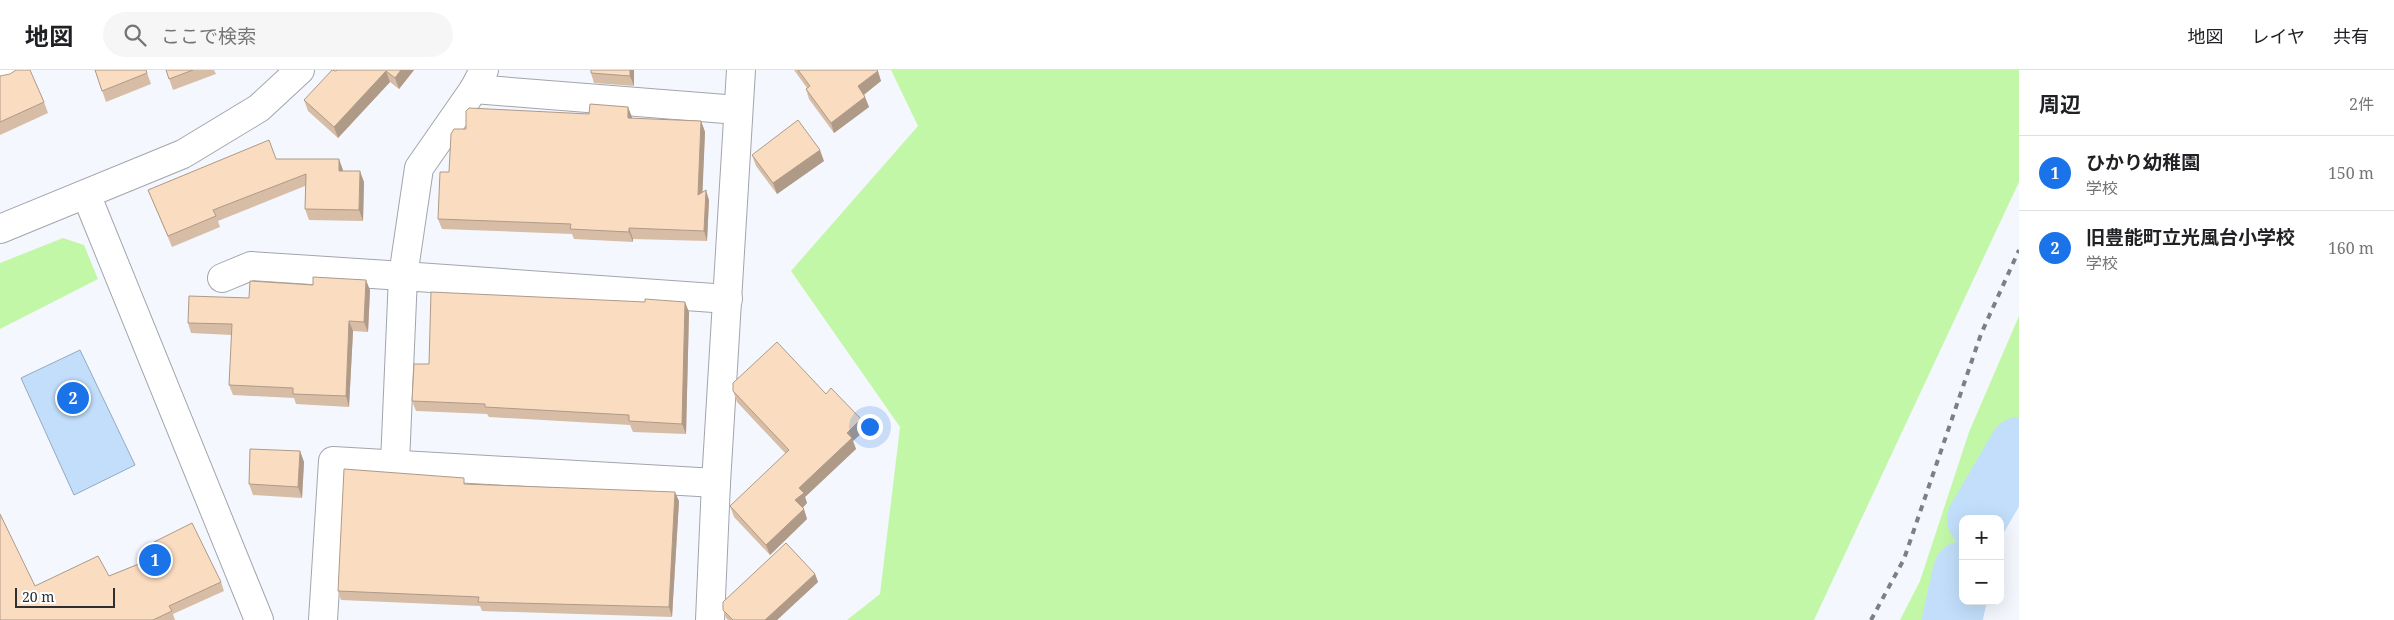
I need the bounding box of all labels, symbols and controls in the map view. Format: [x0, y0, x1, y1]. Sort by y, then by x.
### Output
search box [103, 12, 453, 57]
text: 地図 [25, 19, 73, 52]
icon: search [121, 21, 149, 49]
text: ここで検索 [161, 23, 256, 49]
text: 地図 [2188, 24, 2224, 48]
text: レイヤ [2252, 24, 2305, 48]
text: 共有 [2333, 24, 2369, 48]
text: 周辺 [2039, 90, 2081, 118]
text: 2件 [2349, 93, 2374, 115]
text: ひかり幼稚園 [2086, 149, 2200, 175]
text: 1 [2050, 162, 2060, 184]
text: 150 m [2328, 162, 2374, 184]
text: 学校 [2086, 177, 2118, 199]
text: 旧豊能町立光風台小学校 [2086, 224, 2295, 250]
text: 2 [2050, 237, 2060, 259]
text: 160 m [2328, 237, 2374, 259]
text: 学校 [2086, 252, 2118, 274]
pin: 2 [57, 379, 89, 417]
your location [857, 414, 883, 440]
map controls [1959, 515, 2004, 605]
button: + [1959, 515, 2004, 560]
pin: 1 [139, 541, 171, 579]
button: − [1959, 560, 2004, 605]
scale bar [15, 585, 115, 608]
text: 20 m [22, 587, 55, 606]

